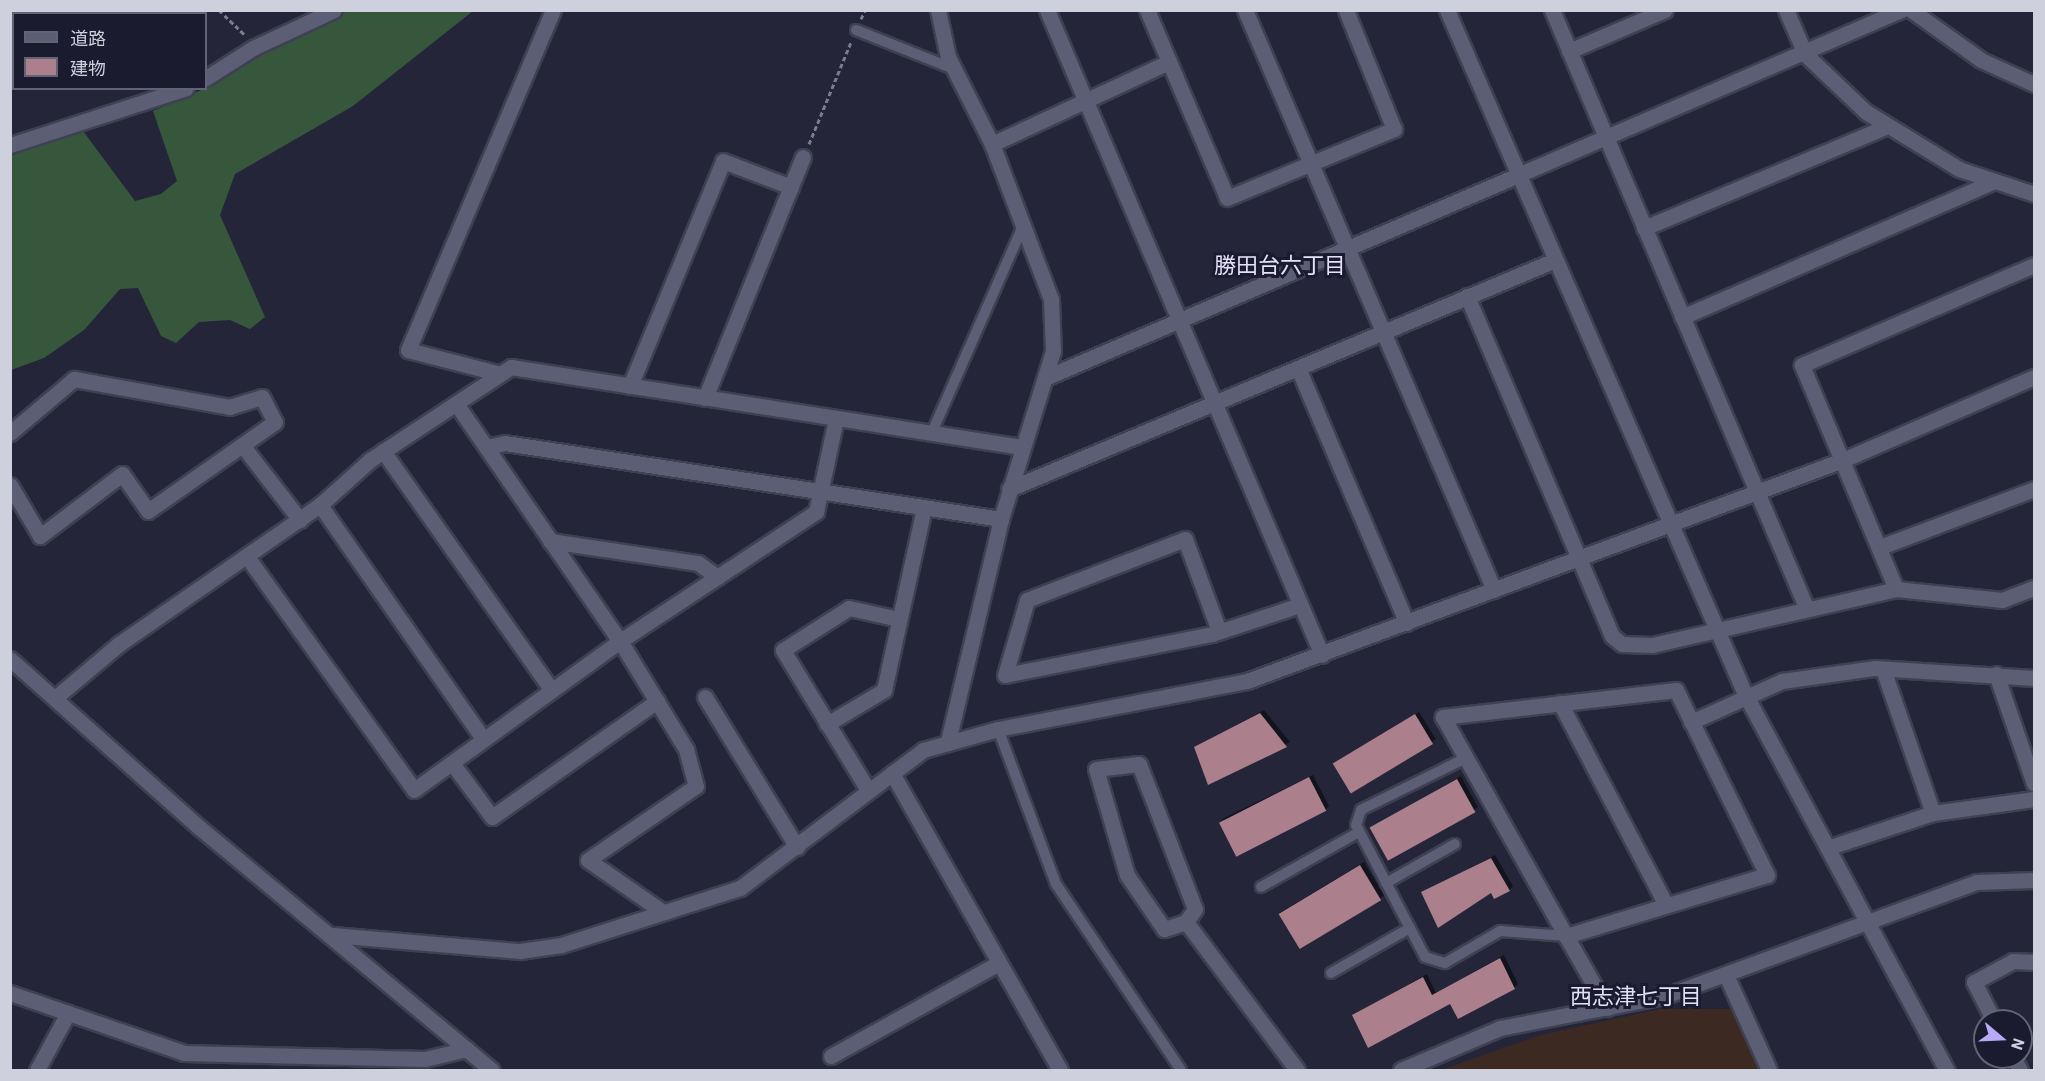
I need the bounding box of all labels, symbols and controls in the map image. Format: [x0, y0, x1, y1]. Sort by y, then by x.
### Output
legend [12, 12, 207, 90]
text: 道路 [70, 27, 106, 49]
text: 建物 [70, 57, 106, 79]
district label: 勝田台六丁目 [1214, 252, 1346, 278]
district label: 西志津七丁目 [1570, 983, 1702, 1009]
north arrow [1973, 1009, 2033, 1069]
text: N [2008, 1036, 2029, 1052]

